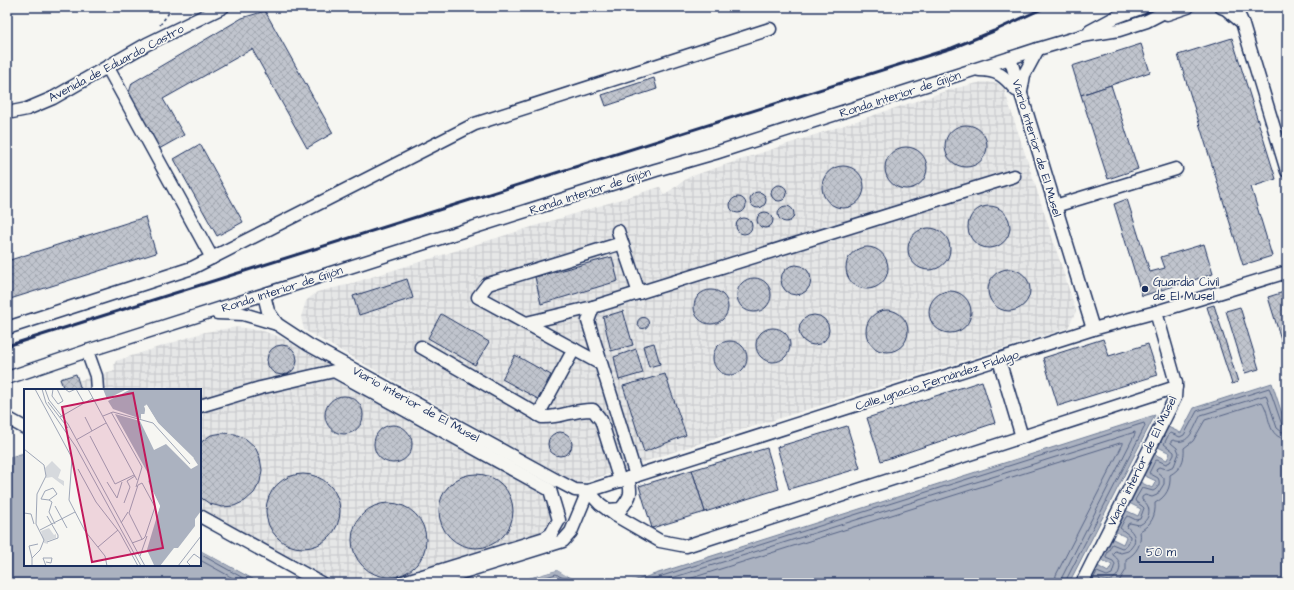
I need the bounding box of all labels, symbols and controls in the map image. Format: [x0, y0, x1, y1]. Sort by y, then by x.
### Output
street label: Avenida de Eduardo Castro [45, 20, 187, 106]
street label: Ronda Interior de Gijón [837, 67, 963, 122]
street label: Viario interior de El Musel [1008, 77, 1066, 219]
street label: Ronda Interior de Gijón [527, 164, 653, 219]
street label: Ronda Interior de Gijón [219, 262, 345, 317]
place label: Guardia Civil de El Musel [1153, 274, 1219, 305]
marker: Guardia Civil de El Musel [1140, 284, 1150, 294]
street label: Calle Ignacio Fernández Fidalgo [853, 346, 1022, 416]
street label: Viario interior de El Musel [349, 362, 482, 447]
inset map [24, 389, 201, 566]
street label: Viario interior de El Musel [1103, 393, 1181, 529]
scale bar [1140, 538, 1213, 564]
text: 50 m [1146, 544, 1177, 561]

